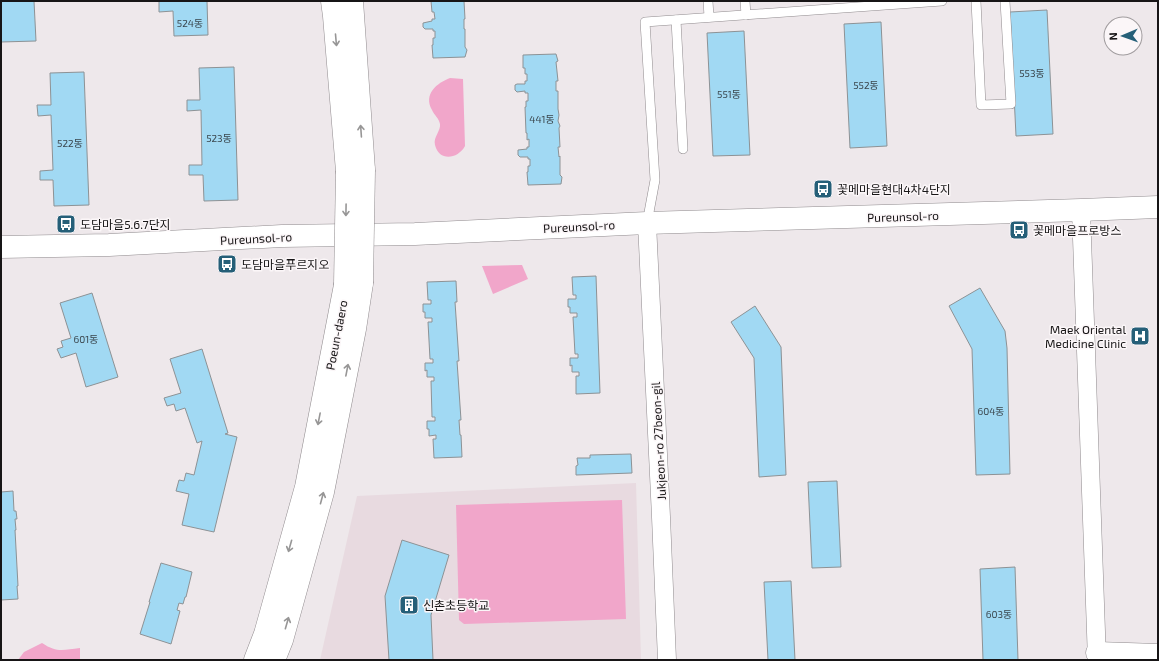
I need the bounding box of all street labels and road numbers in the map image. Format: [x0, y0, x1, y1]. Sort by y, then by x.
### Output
street label: Pureunsol-ro [867, 208, 939, 224]
street label: Pureunsol-ro [543, 217, 615, 235]
street label: Pureunsol-ro [220, 229, 292, 247]
street label: Poeun-daero [322, 299, 350, 371]
street label: Jukjeon-ro 27beon-gil [648, 381, 669, 500]

